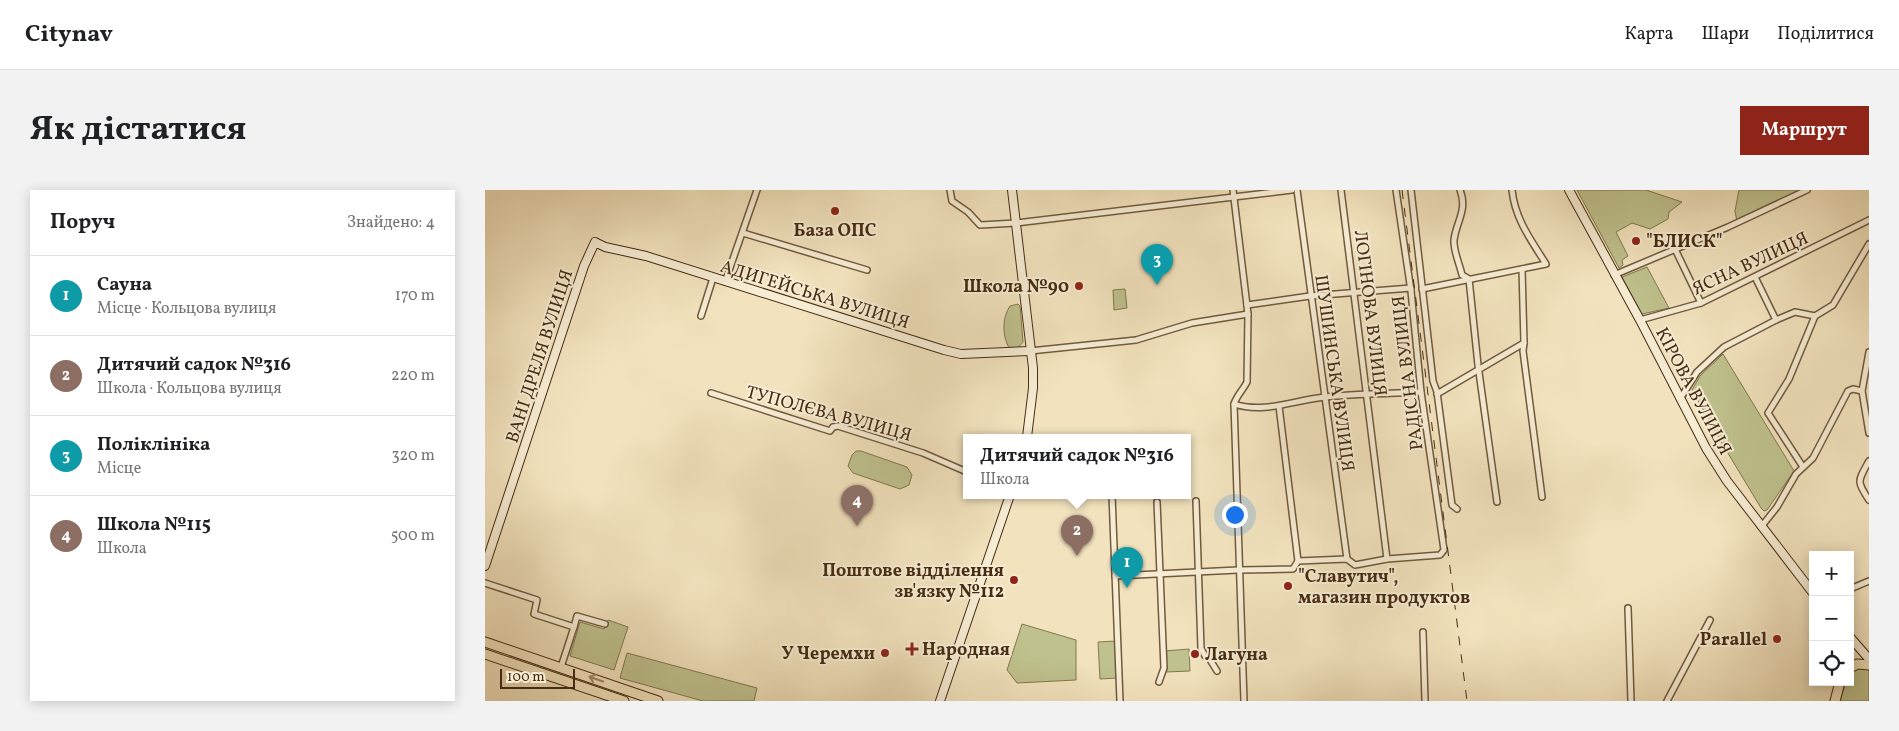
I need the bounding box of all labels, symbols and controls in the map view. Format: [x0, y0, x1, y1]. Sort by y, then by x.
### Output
text: Citynav [25, 18, 113, 52]
text: Карта [1625, 22, 1673, 47]
text: Шари [1701, 22, 1749, 47]
text: Поділитися [1777, 22, 1874, 47]
text: Як дістатися [30, 106, 246, 154]
button: Маршрут [1740, 106, 1869, 155]
marker: База ОПС [829, 205, 841, 217]
text: Поруч [50, 208, 115, 237]
text: Знайдено: 4 [347, 212, 435, 234]
place label: База ОПС [794, 219, 876, 244]
street label: ЯСНА ВУЛИЦЯ [1688, 226, 1813, 302]
street label: ЛОГІНОВА ВУЛИЦЯ [1347, 229, 1392, 398]
place label: "БЛИСК" [1646, 230, 1723, 255]
marker: "БЛИСК" [1630, 235, 1642, 247]
pin: 3 [1141, 244, 1173, 285]
street label: АДИГЕЙСЬКА ВУЛИЦЯ [717, 255, 912, 336]
street label: ВАНІ ДРЕЛЯ ВУЛИЦЯ [501, 267, 580, 446]
text: Сауна [97, 272, 152, 298]
street label: ШУШИНСЬКА ВУЛИЦЯ [1307, 273, 1360, 473]
place label: Школа №90 [963, 275, 1069, 300]
marker: Школа №90 [1073, 280, 1085, 292]
text: 1 [63, 285, 69, 307]
text: 170 m [395, 285, 435, 307]
street label: РАДІСНА ВУЛИЦЯ [1387, 294, 1430, 452]
text: Місце · Кольцова вулиця [97, 298, 276, 320]
street label: КІРОВА ВУЛИЦЯ [1648, 323, 1737, 460]
text: Дитячий садок №316 [97, 352, 291, 378]
text: 2 [62, 365, 70, 387]
text: 220 m [391, 365, 435, 387]
text: Школа · Кольцова вулиця [97, 378, 282, 400]
street label: ТУПОЛЄВА ВУЛИЦЯ [743, 380, 914, 449]
text: Поліклініка [97, 432, 210, 458]
popup [963, 434, 1191, 499]
text: Дитячий садок №316 [980, 443, 1174, 469]
text: 3 [62, 445, 70, 467]
text: 320 m [391, 445, 435, 467]
text: Місце [97, 458, 141, 480]
text: Школа [980, 469, 1030, 491]
pin: 4 [841, 485, 873, 526]
your location [1222, 502, 1248, 528]
text: Школа №115 [97, 512, 211, 538]
pin: 2 [1061, 515, 1093, 556]
text: 4 [61, 525, 71, 547]
text: 500 m [391, 525, 435, 547]
text: Школа [97, 538, 147, 560]
pin: 1 [1111, 547, 1143, 588]
map controls [1809, 551, 1854, 686]
button: + [1809, 551, 1854, 596]
place label: Поштове відділення зв'язку №112 [822, 559, 1004, 605]
place label: "Славутич", магазин продуктов [1298, 565, 1470, 611]
marker: Поштове відділення зв'язку №112 [1008, 574, 1020, 586]
marker: "Славутич", магазин продуктов [1282, 580, 1294, 592]
button: − [1809, 596, 1854, 641]
place label: Parallel [1700, 628, 1767, 653]
marker: Parallel [1771, 633, 1783, 645]
place label: Народная [922, 638, 1010, 663]
button: locate [1809, 641, 1854, 686]
place label: У Черемхи [781, 642, 875, 667]
marker: Народная [906, 643, 918, 655]
place label: Лагуна [1205, 643, 1268, 668]
marker: У Черемхи [879, 647, 891, 659]
marker: Лагуна [1189, 648, 1201, 660]
scale bar [500, 666, 575, 689]
text: 100 m [507, 668, 545, 687]
one-way arrow [588, 674, 604, 683]

